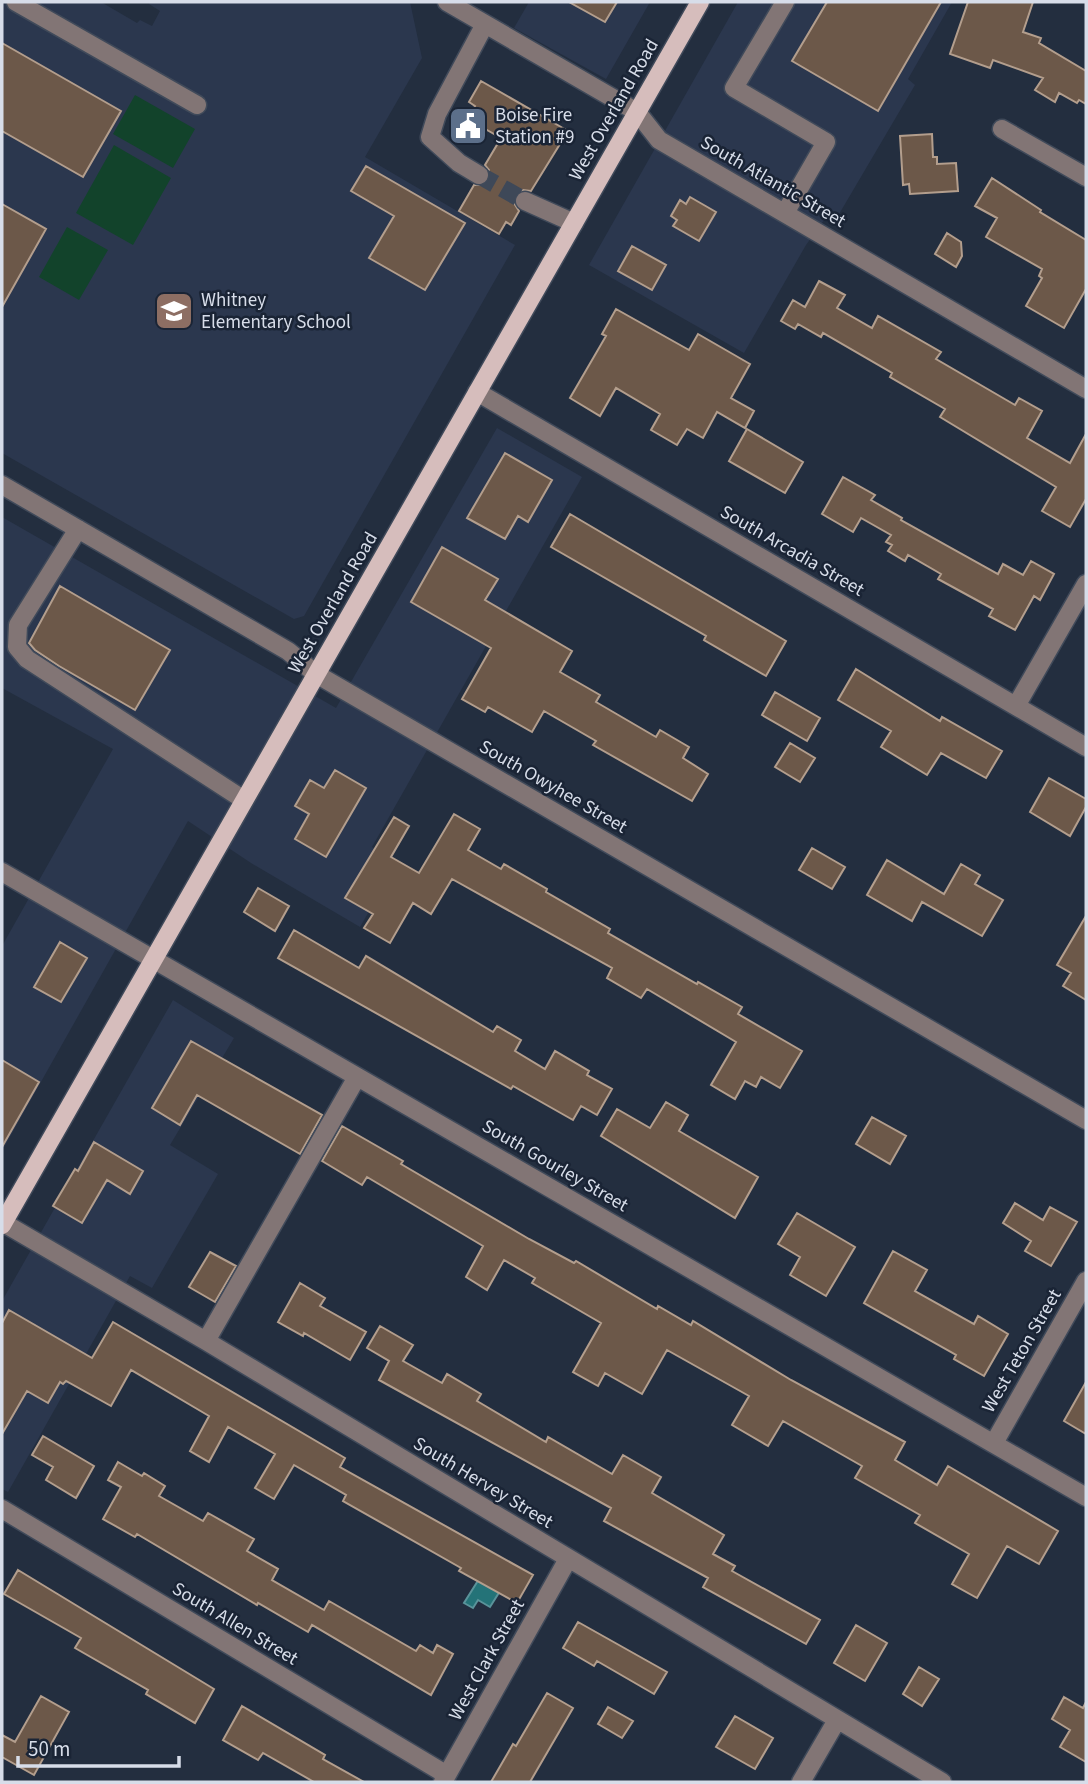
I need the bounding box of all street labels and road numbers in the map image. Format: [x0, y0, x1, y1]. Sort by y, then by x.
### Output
street label: West Overland Road [562, 34, 666, 186]
street label: South Atlantic Street [695, 129, 851, 235]
street label: South Arcadia Street [715, 499, 870, 604]
street label: West Overland Road [281, 527, 385, 679]
street label: South Owyhee Street [474, 734, 633, 841]
street label: South Gourley Street [477, 1113, 634, 1219]
street label: West Teton Street [976, 1284, 1069, 1418]
street label: South Hervey Street [408, 1431, 559, 1536]
street label: South Allen Street [167, 1576, 304, 1673]
street label: West Clark Street [443, 1594, 532, 1726]

